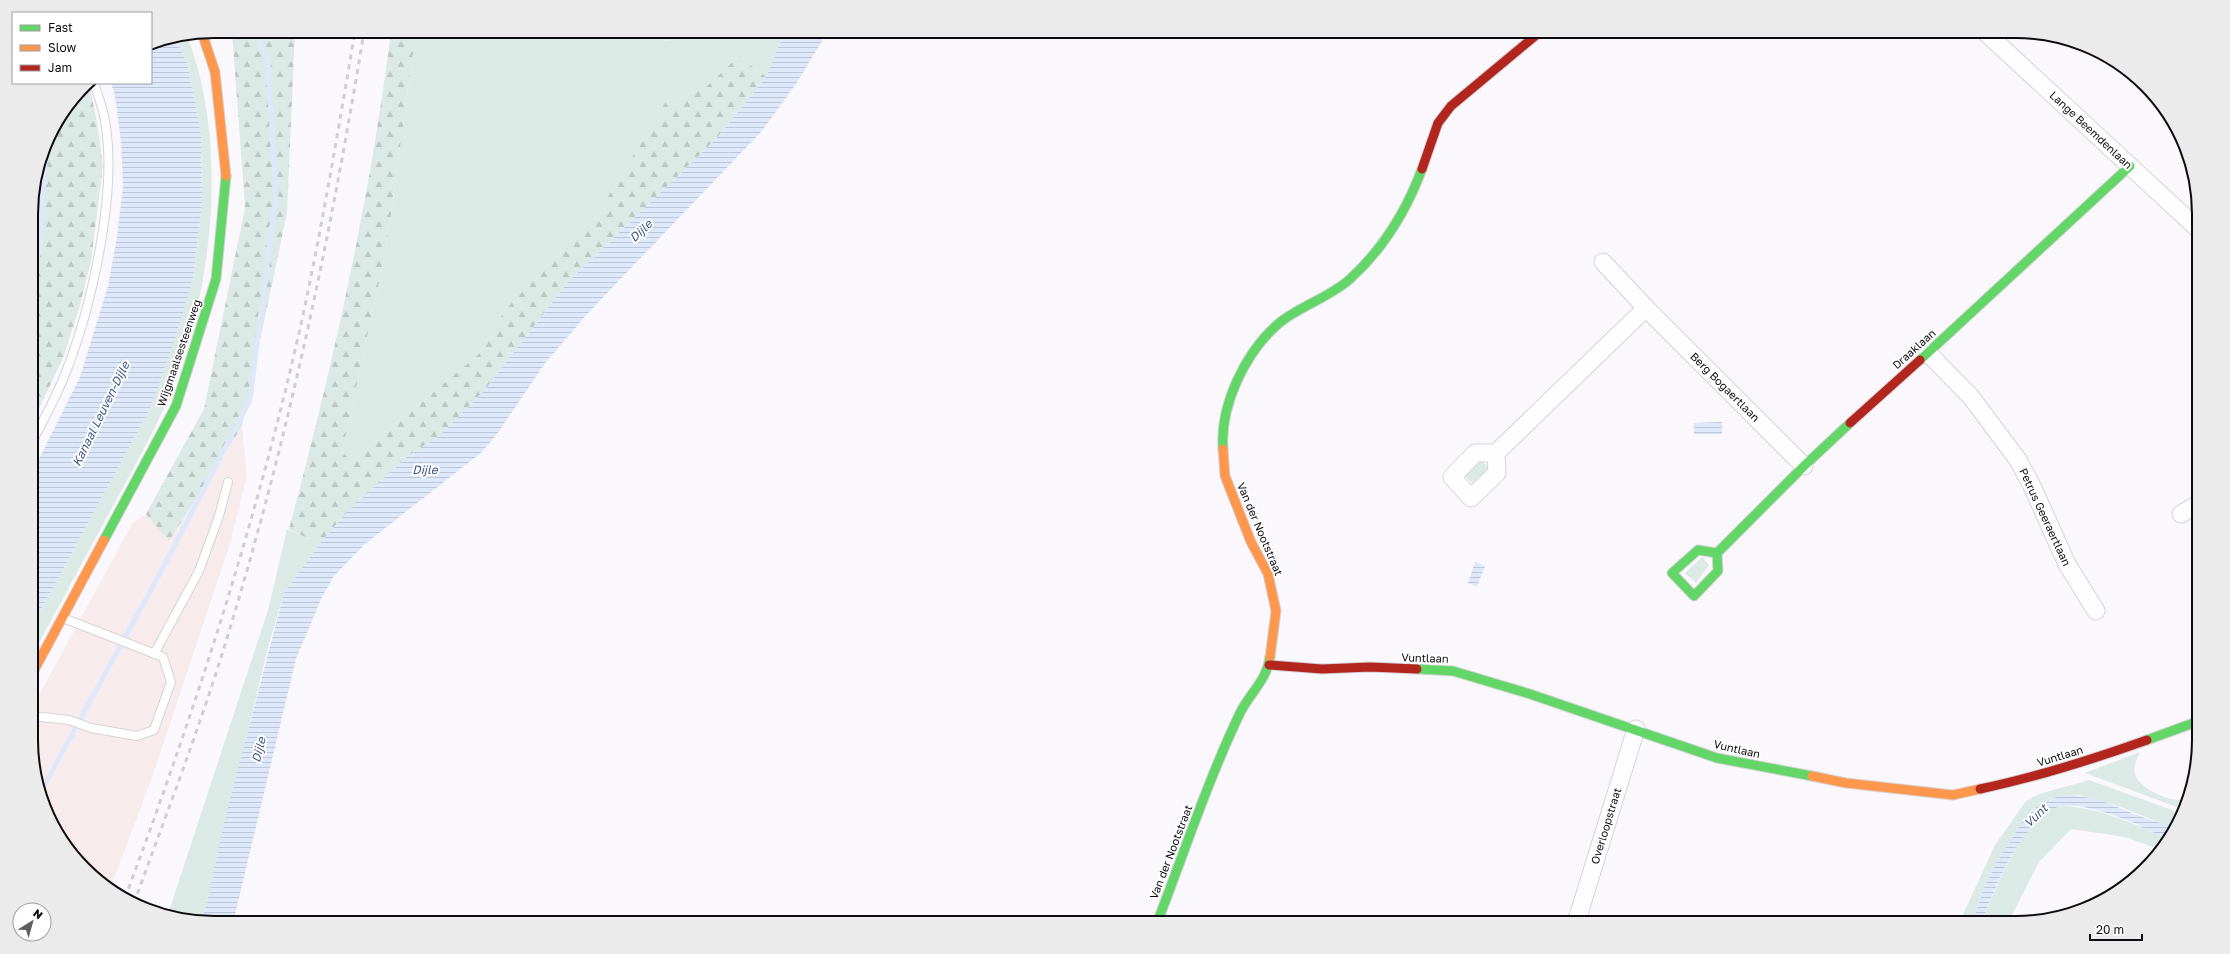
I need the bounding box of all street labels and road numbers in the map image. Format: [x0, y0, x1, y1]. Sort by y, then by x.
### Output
street label: Lange Beemdenlaan [2048, 88, 2135, 171]
street label: Wijgmaalsesteenweg [154, 297, 203, 408]
street label: Draaklaan [1890, 326, 1938, 371]
street label: Berg Bogaertlaan [1688, 349, 1763, 424]
street label: Petrus Geeraertlaan [2017, 466, 2074, 568]
street label: Van der Nootstraat [1235, 480, 1286, 577]
street label: Vuntlaan [1401, 650, 1449, 665]
street label: Vuntlaan [1713, 737, 1762, 760]
street label: Vuntlaan [2035, 742, 2084, 769]
street label: Overloopstraat [1588, 786, 1623, 866]
street label: Van der Nootstraat [1147, 803, 1194, 901]

